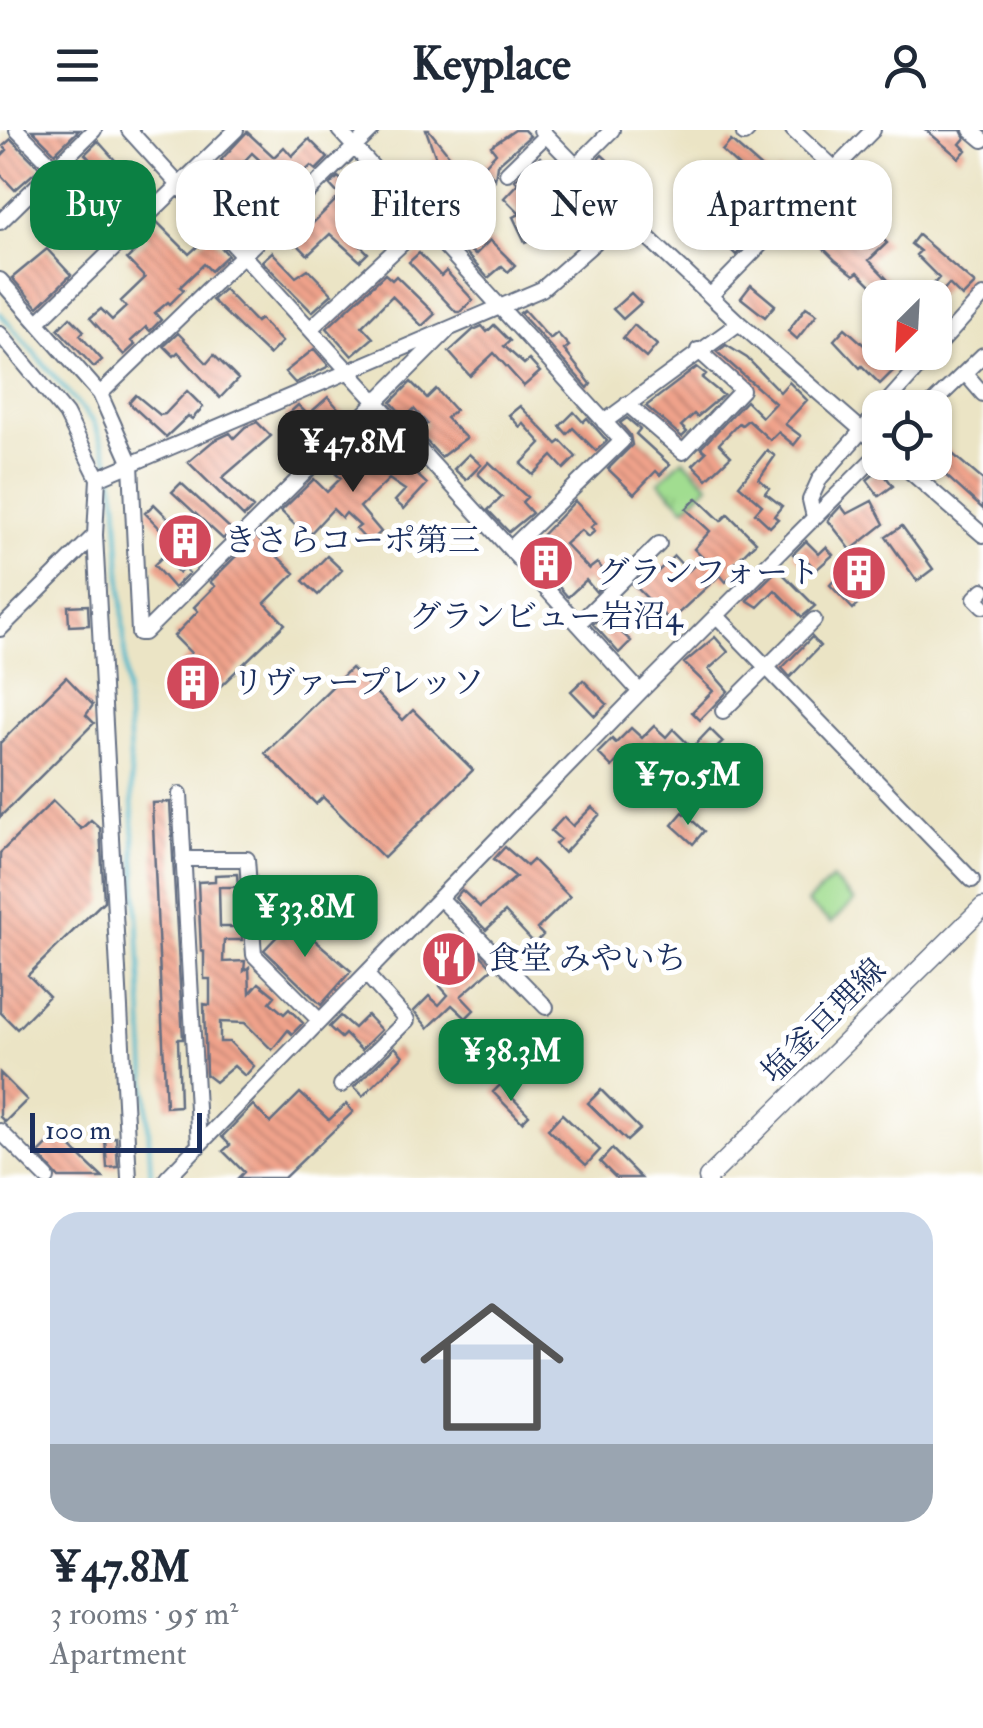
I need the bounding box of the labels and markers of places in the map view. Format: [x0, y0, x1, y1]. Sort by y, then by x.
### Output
pin: ¥47.8M [272, 410, 434, 495]
building icon: きさらコーポ第三 [155, 511, 215, 571]
place label: きさらコーポ第三 [224, 521, 480, 561]
building icon: グランビュー岩沼4 [516, 533, 576, 593]
building icon: グランフォート [829, 543, 889, 603]
place label: グランフォート [598, 553, 820, 593]
place label: グランビュー岩沼4 [409, 597, 684, 637]
building icon: リヴァープレッソ [163, 653, 223, 713]
place label: リヴァープレッソ [232, 663, 484, 703]
pin: ¥70.5M [607, 743, 769, 828]
pin: ¥33.8M [224, 875, 386, 960]
restaurant icon: 食堂 みやいち [419, 929, 479, 989]
place label: 食堂 みやいち [488, 939, 687, 979]
pin: ¥38.3M [430, 1019, 592, 1104]

